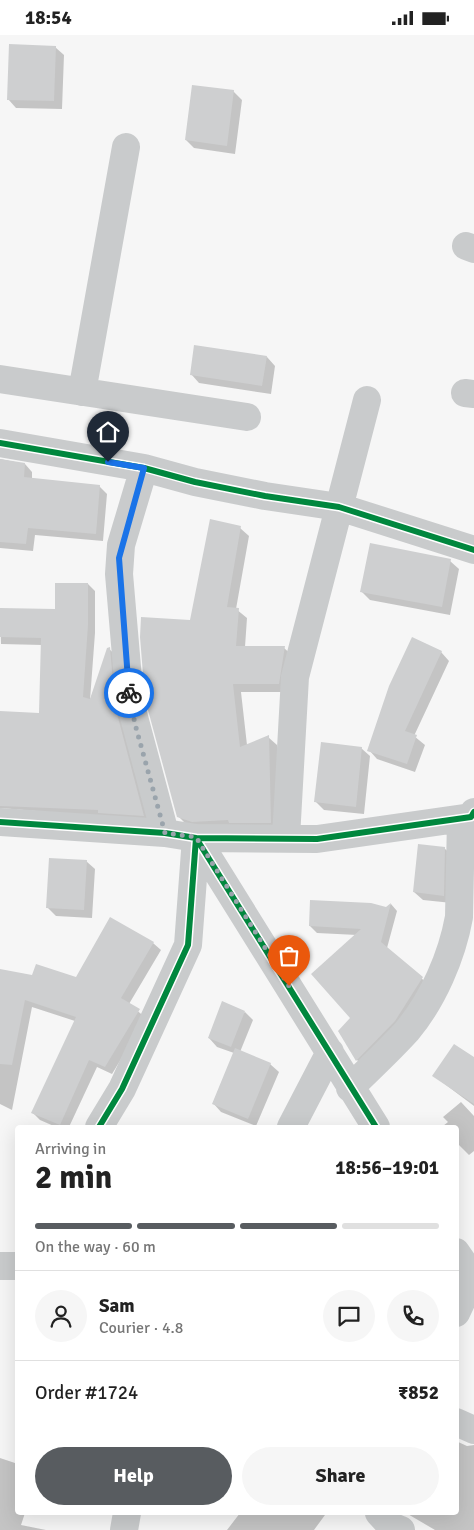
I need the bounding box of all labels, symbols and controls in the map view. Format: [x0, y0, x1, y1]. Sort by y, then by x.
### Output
text: 18:54 [25, 6, 72, 30]
pin [87, 411, 129, 462]
icon: home [94, 418, 122, 446]
courier [104, 668, 154, 718]
icon: bike [115, 679, 143, 707]
pin [268, 935, 310, 986]
icon: bag [275, 942, 303, 970]
text: Arriving in [35, 1139, 106, 1159]
text: 18:56–19:01 [335, 1156, 439, 1180]
text: 2 min [35, 1158, 112, 1197]
text: On the way · 60 m [35, 1237, 156, 1257]
button: person [35, 1290, 87, 1342]
button: chat [323, 1290, 375, 1342]
button: phone [387, 1290, 439, 1342]
text: Sam [99, 1294, 135, 1318]
text: Courier · 4.8 [99, 1318, 183, 1338]
text: Order #1724 [35, 1381, 138, 1405]
text: ₹852 [398, 1381, 439, 1405]
button: Help [35, 1447, 232, 1505]
button: Share [242, 1447, 439, 1505]

